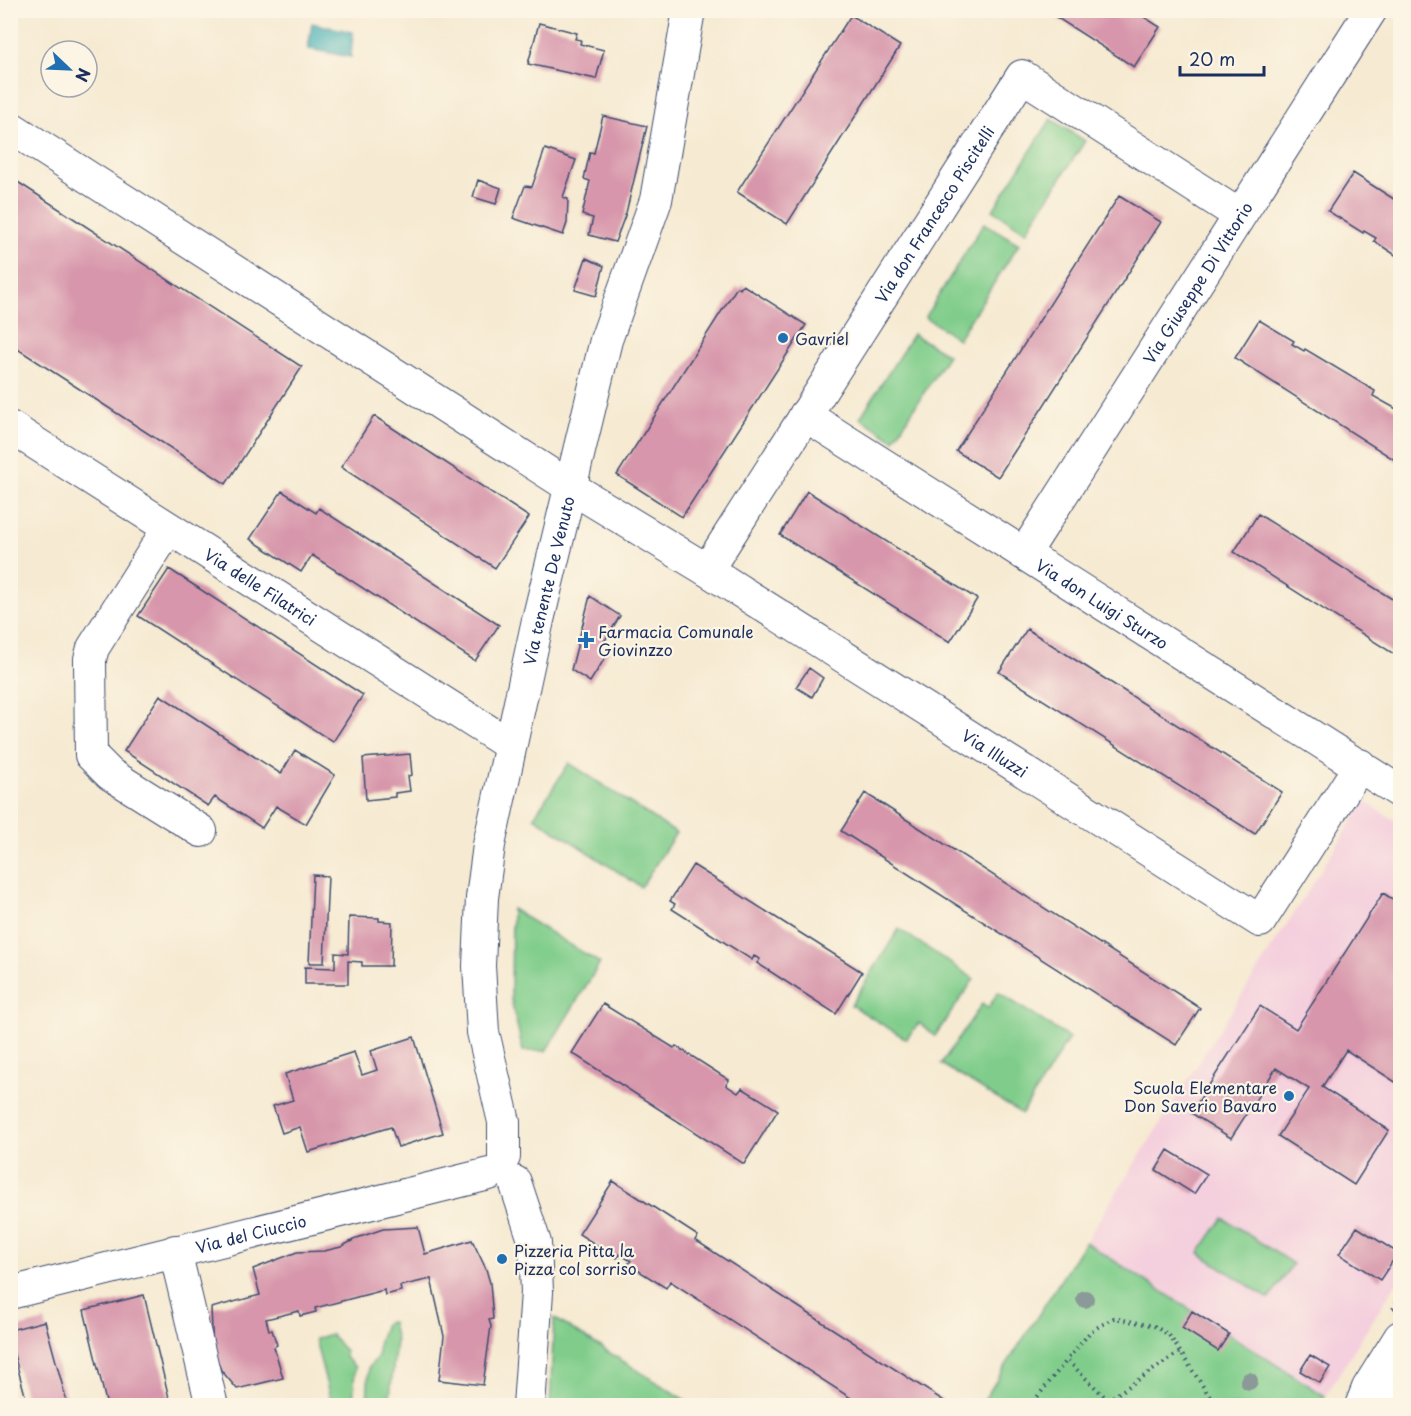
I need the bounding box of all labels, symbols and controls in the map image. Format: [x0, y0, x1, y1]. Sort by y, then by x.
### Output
north arrow [39, 39, 99, 99]
scale bar [1180, 39, 1264, 77]
text: 20 m [1189, 45, 1235, 72]
text: N [70, 65, 97, 86]
street label: Via don Francesco Piscitelli [868, 121, 999, 307]
street label: Via Giuseppe Di Vittorio [1137, 197, 1258, 368]
place label: Gavriel [795, 326, 849, 350]
marker: Gavriel [776, 331, 790, 345]
street label: Via tenente De Venuto [517, 494, 580, 667]
street label: Via delle Filatrici [200, 542, 321, 631]
street label: Via don Luigi Sturzo [1031, 552, 1173, 654]
place label: Farmacia Comunale Giovinzzo [598, 619, 754, 661]
marker: Farmacia Comunale Giovinzzo [579, 633, 593, 647]
street label: Via Illuzzi [957, 723, 1033, 783]
place label: Scuola Elementare Don Saverio Bavaro [1124, 1075, 1277, 1117]
marker: Scuola Elementare Don Saverio Bavaro [1282, 1089, 1296, 1103]
street label: Via del Ciuccio [193, 1208, 309, 1259]
place label: Pizzeria Pitta la Pizza col sorriso [514, 1238, 637, 1280]
marker: Pizzeria Pitta la Pizza col sorriso [495, 1252, 509, 1266]

